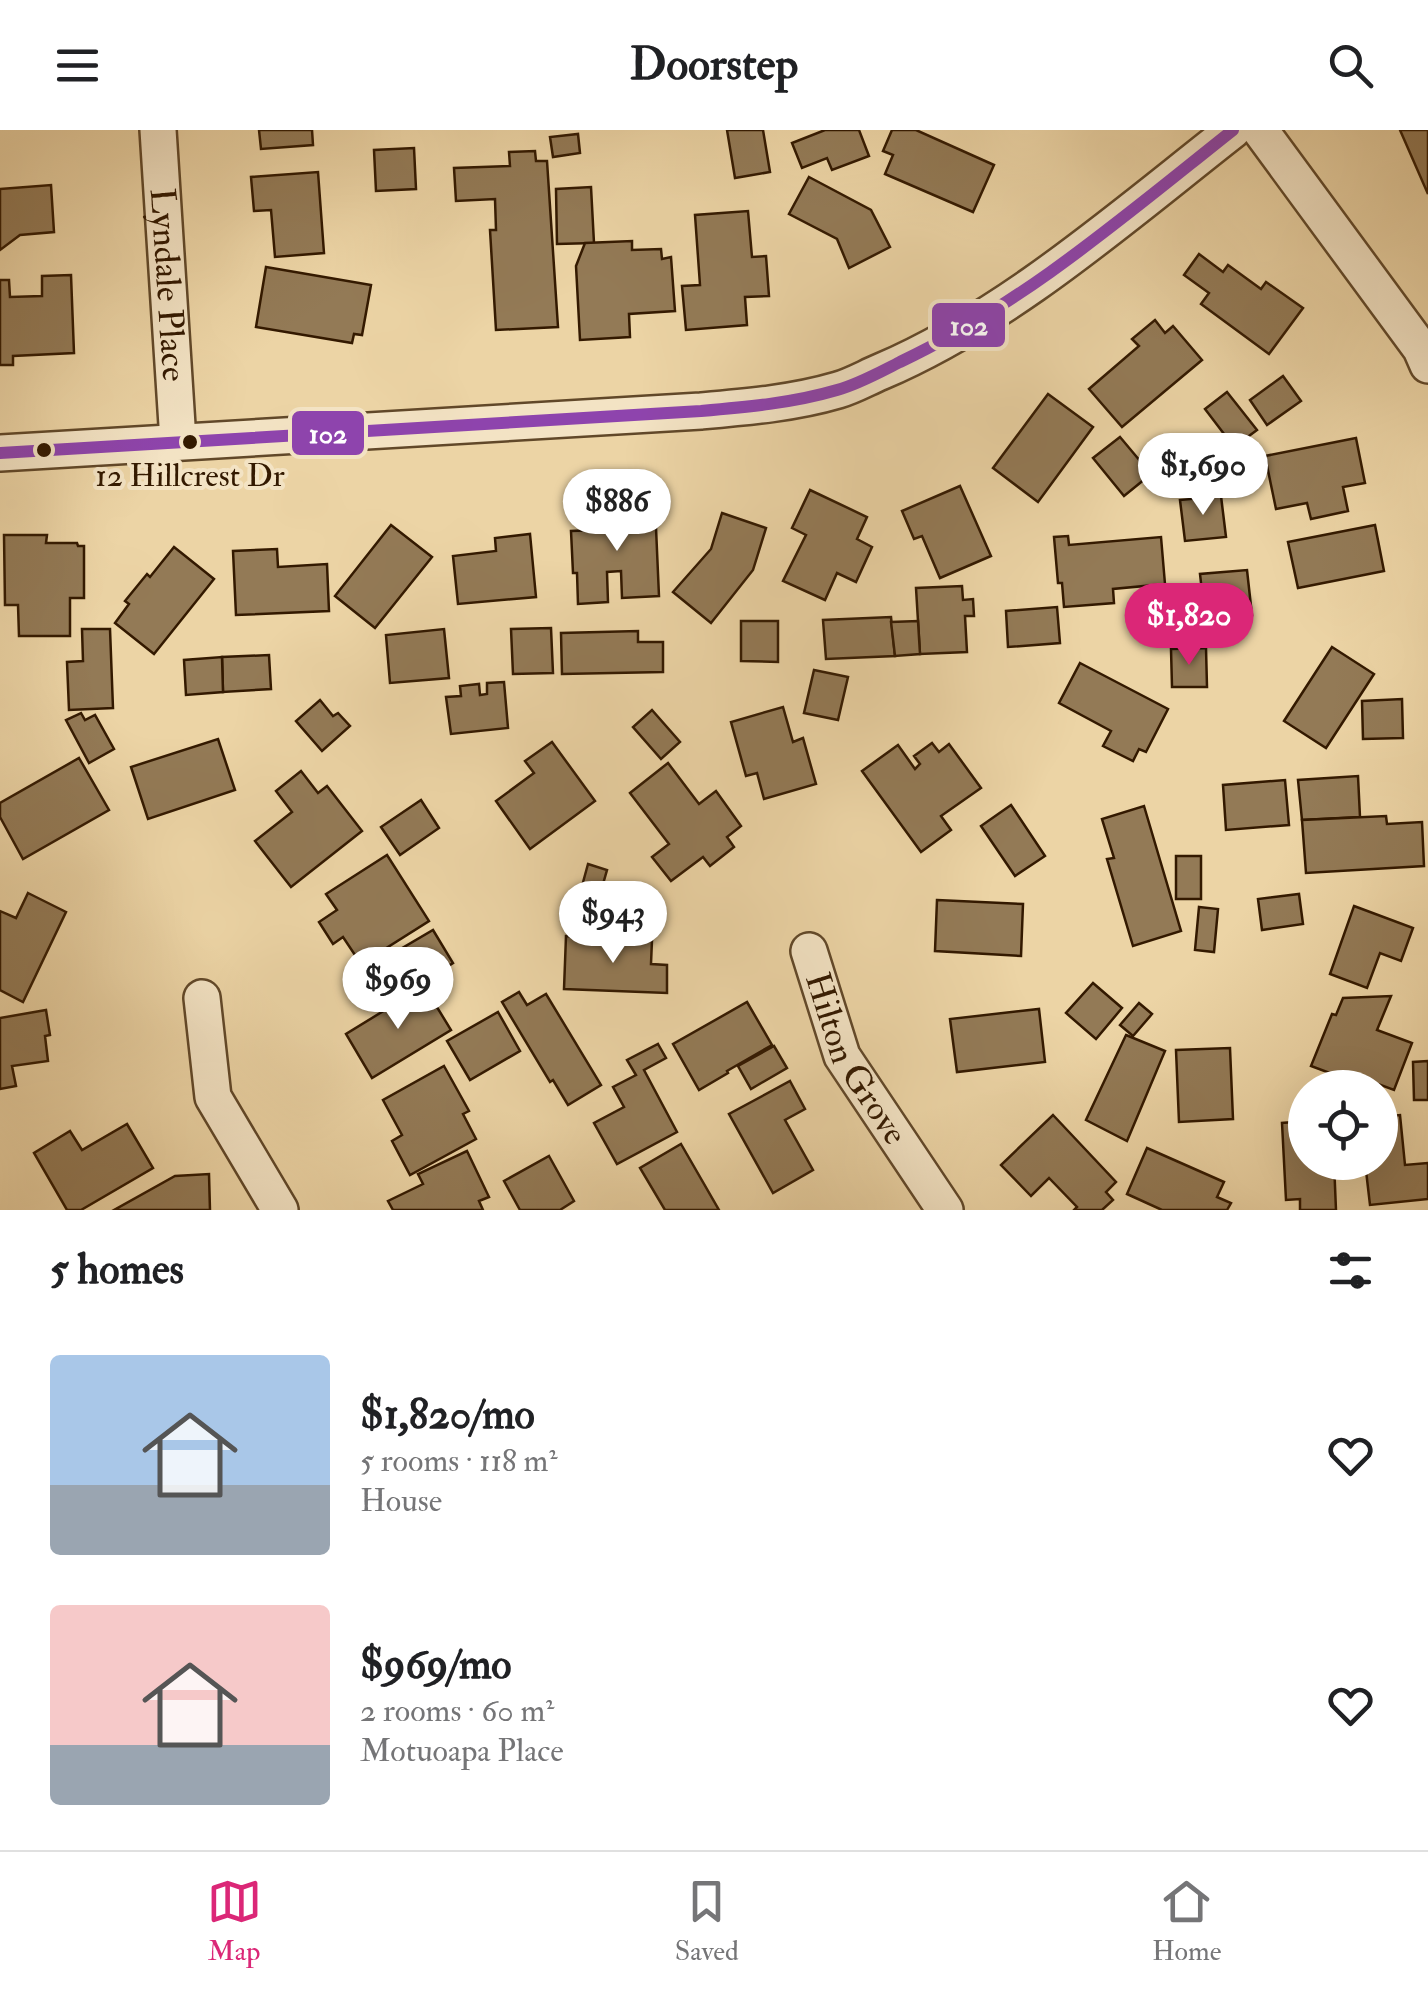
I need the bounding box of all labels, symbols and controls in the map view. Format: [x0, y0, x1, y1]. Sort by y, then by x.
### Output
text: Doorstep [630, 37, 798, 93]
icon: menu [50, 38, 105, 93]
icon: search [1323, 38, 1378, 93]
street label: Lyndale Place [140, 187, 196, 383]
line badge: 102 [930, 301, 1007, 349]
text: 102 [950, 309, 988, 344]
line badge: 102 [290, 409, 366, 457]
text: 102 [309, 417, 347, 452]
marker: 12 Hillcrest Dr [180, 432, 200, 452]
pin: $1,690 [1122, 433, 1284, 518]
unlabelled marker [34, 440, 54, 460]
text: $1,690 [1160, 445, 1246, 485]
place label: 12 Hillcrest Dr [95, 456, 285, 496]
pin: $886 [558, 469, 676, 554]
text: $886 [585, 481, 649, 521]
pin: $1,820 [1108, 583, 1270, 668]
text: $1,820 [1147, 595, 1231, 635]
pin: $943 [554, 881, 672, 966]
text: $943 [581, 893, 645, 933]
pin: $969 [339, 947, 457, 1032]
text: $969 [364, 959, 432, 999]
street label: Hilton Grove [795, 967, 917, 1153]
map controls [1288, 1070, 1398, 1180]
button: locate [1288, 1070, 1398, 1180]
icon: filters [1323, 1243, 1378, 1298]
text: 5 homes [50, 1244, 184, 1296]
text: $1,820/mo [360, 1389, 535, 1441]
icon: home [130, 1395, 250, 1515]
icon: heart [1323, 1428, 1378, 1483]
text: 5 rooms · 118 m² [360, 1441, 557, 1481]
text: House [360, 1481, 442, 1521]
text: $969/mo [360, 1639, 512, 1691]
icon: home [130, 1645, 250, 1765]
icon: heart [1323, 1678, 1378, 1733]
text: 2 rooms · 60 m² [360, 1691, 554, 1731]
text: Motuoapa Place [360, 1731, 564, 1771]
tab: Map [207, 1874, 262, 1969]
tab: Saved [675, 1874, 739, 1969]
tab: Home [1152, 1874, 1221, 1969]

